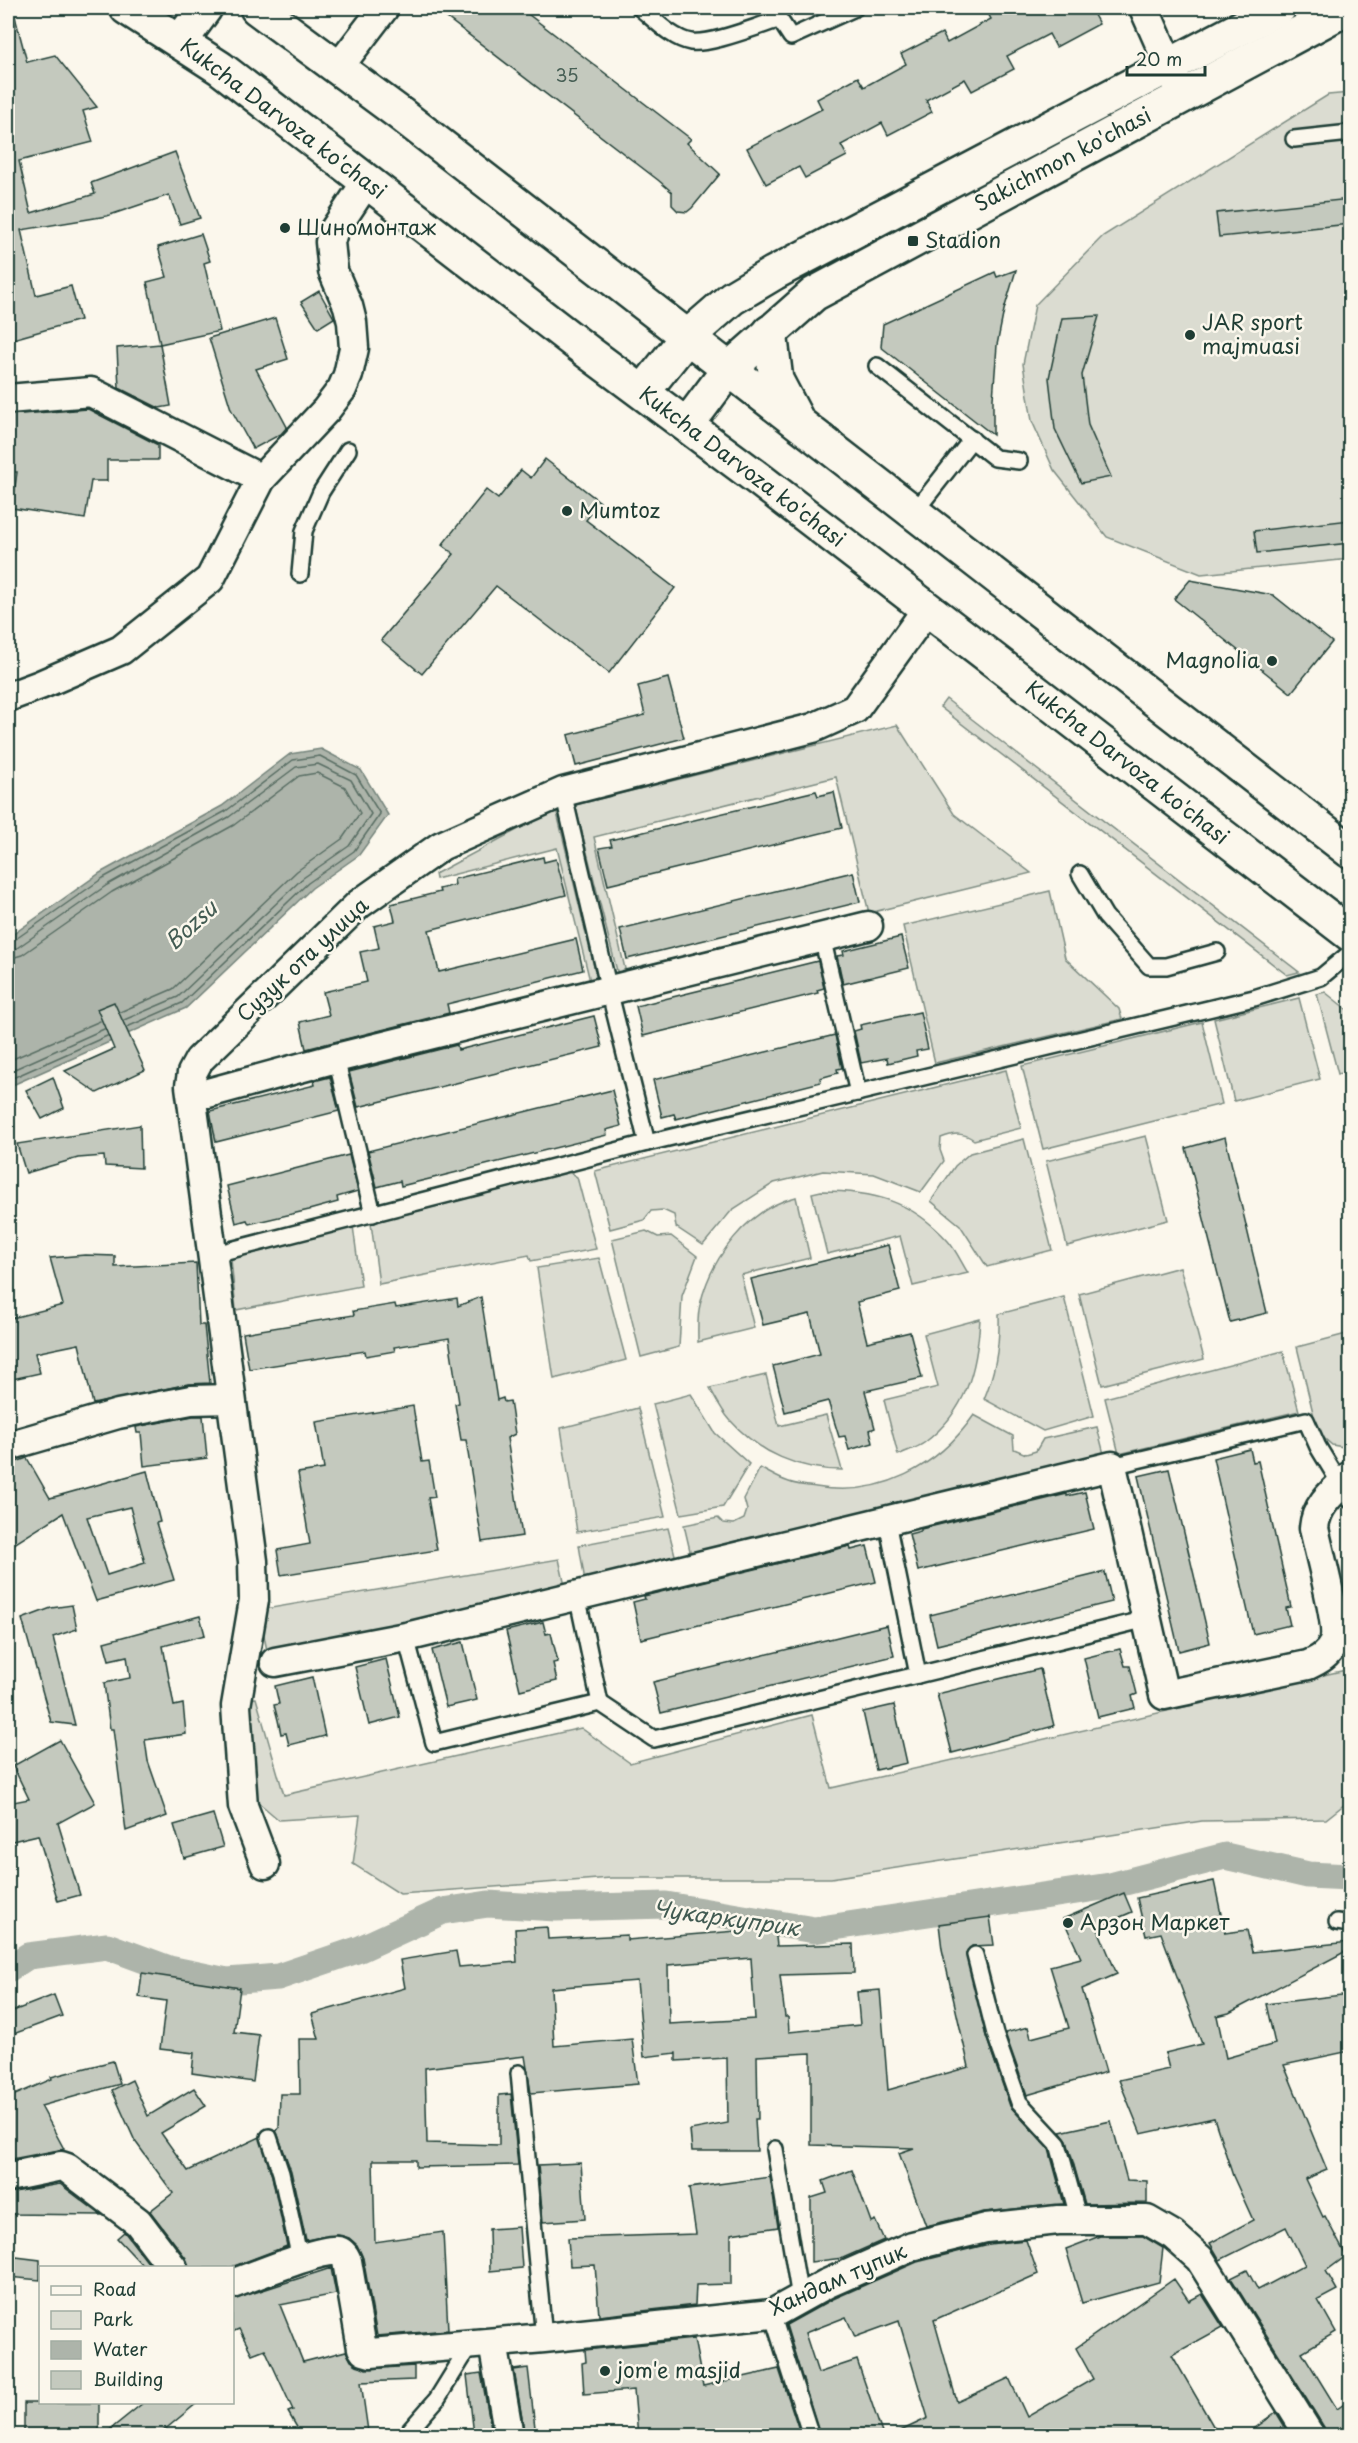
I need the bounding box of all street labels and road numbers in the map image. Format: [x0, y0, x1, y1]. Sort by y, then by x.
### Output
street label: Kukcha Darvoza ko'chasi [174, 29, 394, 206]
street label: Sakichmon ko'chasi [968, 98, 1156, 219]
street label: Kukcha Darvoza ko'chasi [633, 377, 853, 554]
street label: Kukcha Darvoza ko'chasi [1019, 671, 1237, 851]
street label: Сузук ота улица [228, 888, 376, 1028]
street label: Хандам тупик [763, 2233, 911, 2323]

